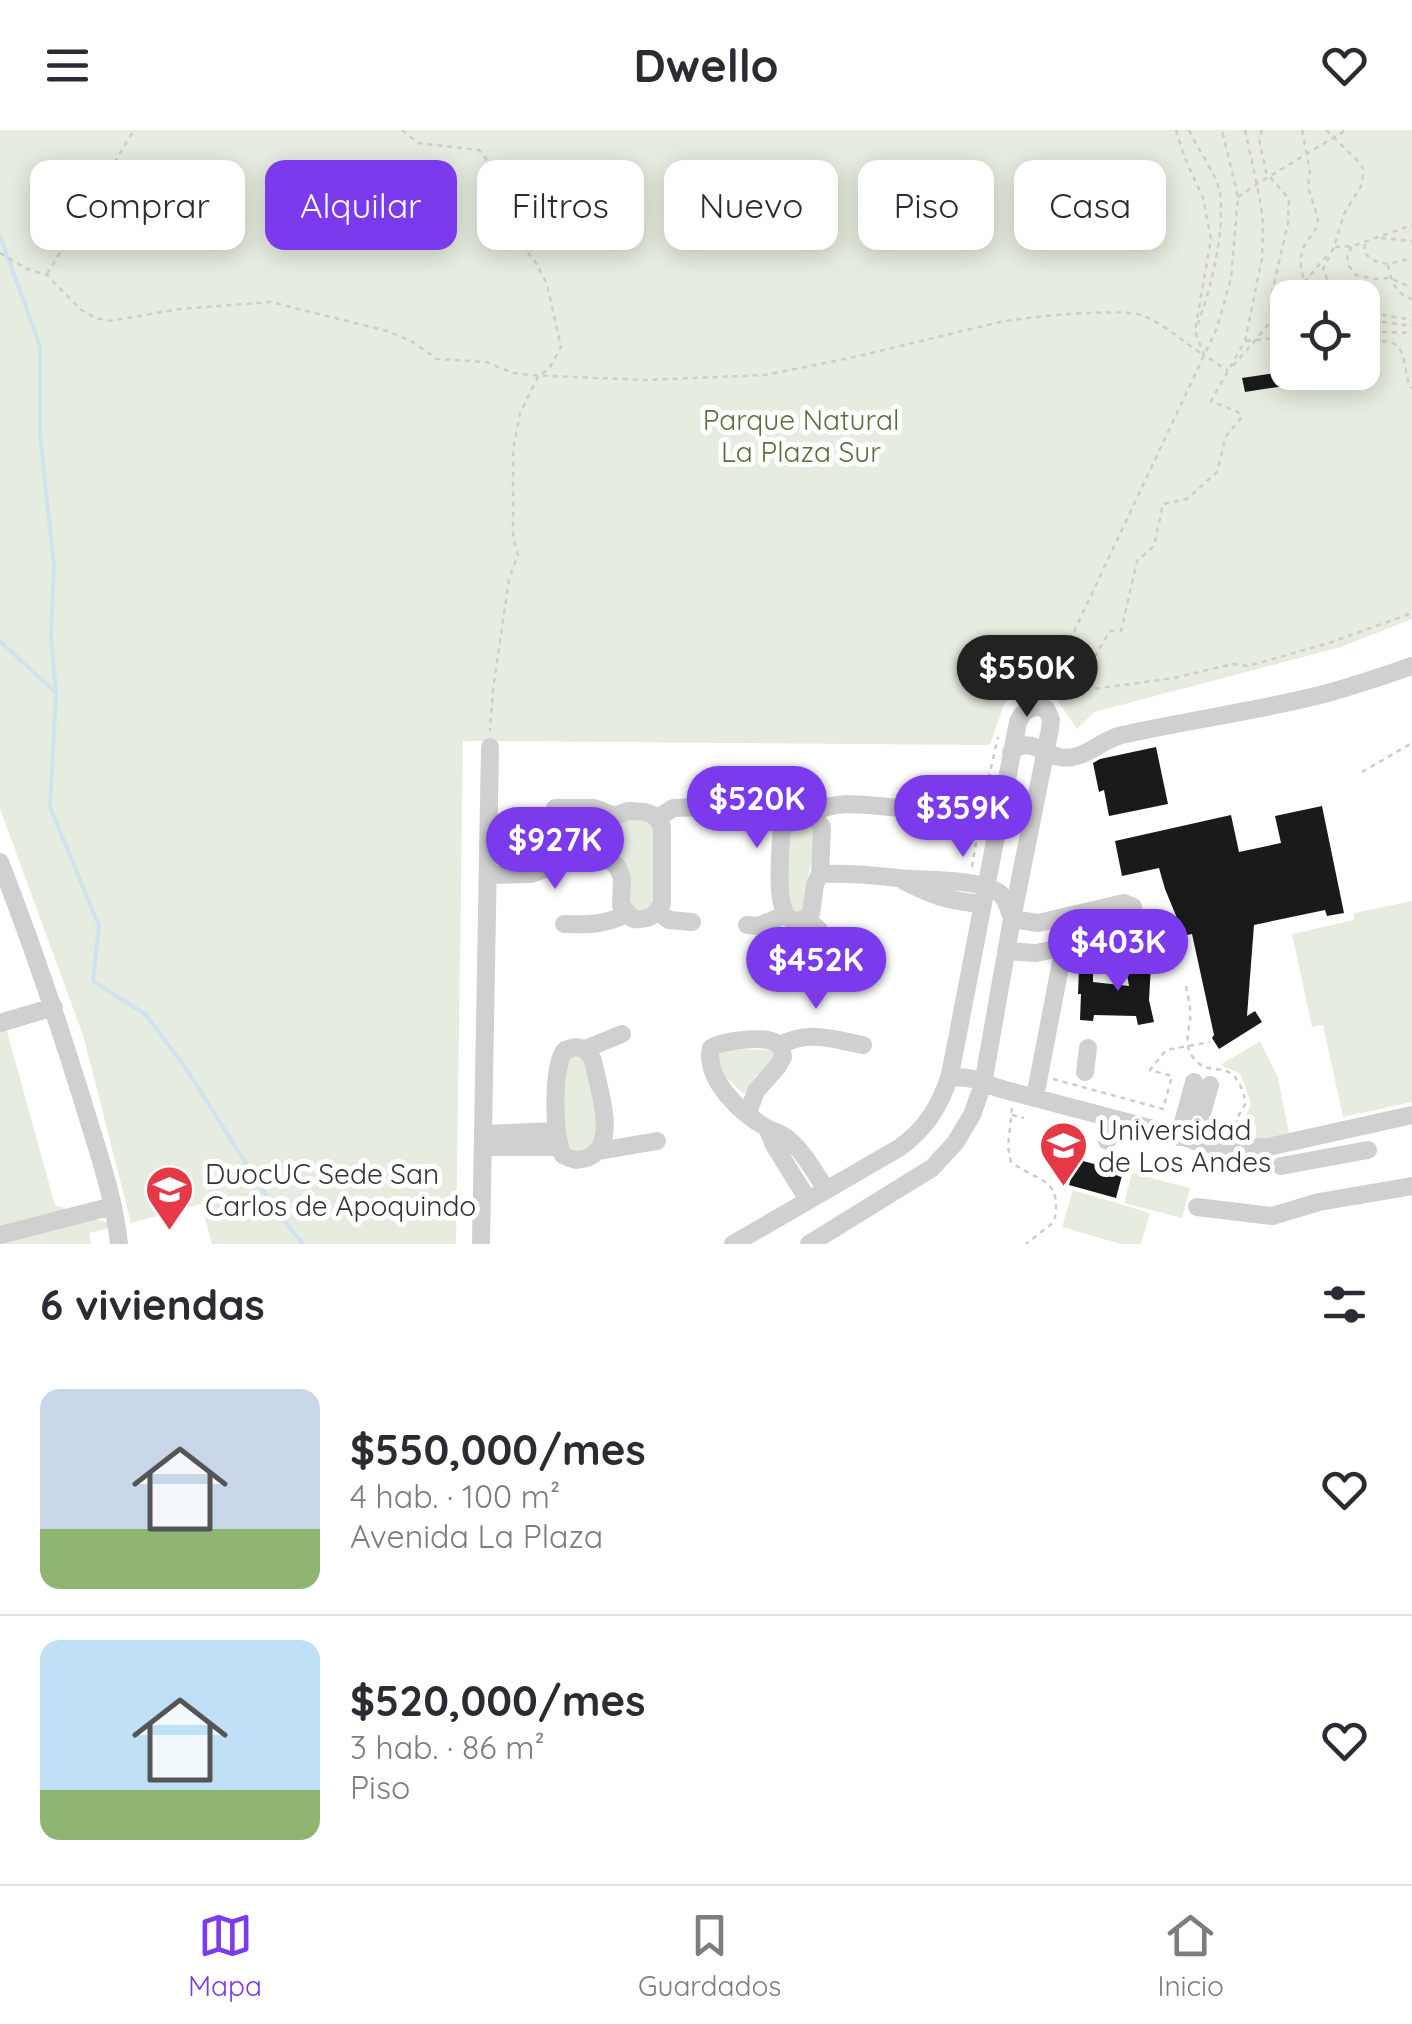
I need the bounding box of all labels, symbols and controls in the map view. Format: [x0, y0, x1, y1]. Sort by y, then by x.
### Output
text: Dwello [633, 37, 779, 93]
icon: menu [40, 38, 95, 93]
icon: heart [1317, 38, 1372, 93]
chip: Comprar [30, 160, 245, 250]
chip: Alquilar [265, 160, 457, 250]
chip: Filtros [477, 160, 644, 250]
chip: Nuevo [664, 160, 838, 250]
chip: Piso [858, 160, 994, 250]
chip: Casa [1014, 160, 1166, 250]
map controls [1270, 280, 1380, 390]
button: locate [1270, 280, 1380, 390]
park label: Parque Natural La Plaza Sur [703, 402, 899, 469]
pin: $550K [957, 635, 1097, 720]
text: $550K [979, 647, 1075, 687]
pin: $520K [687, 766, 827, 851]
pin: $359K [893, 775, 1033, 860]
text: $520K [709, 778, 805, 818]
text: $359K [916, 787, 1010, 827]
pin: $927K [485, 807, 625, 892]
text: $927K [508, 819, 602, 859]
pin: $403K [1048, 909, 1188, 994]
text: $403K [1070, 921, 1166, 961]
pin: $452K [746, 927, 886, 1012]
text: $452K [768, 939, 864, 979]
place label: Universidad de Los Andes [1098, 1112, 1271, 1179]
school or university icon: Universidad de Los Andes [1037, 1120, 1089, 1188]
place label: DuocUC Sede San Carlos de Apoquindo [205, 1156, 476, 1223]
school or university icon: DuocUC Sede San Carlos de Apoquindo [144, 1164, 196, 1232]
icon: filters [1317, 1277, 1372, 1332]
text: 6 viviendas [40, 1278, 265, 1331]
text: $550,000/mes [350, 1423, 646, 1476]
icon: home [120, 1429, 240, 1549]
icon: heart [1317, 1462, 1372, 1517]
text: 4 hab. · 100 m² [350, 1476, 560, 1516]
text: Avenida La Plaza [350, 1516, 603, 1556]
text: $520,000/mes [350, 1674, 645, 1727]
icon: home [120, 1680, 240, 1800]
icon: heart [1317, 1713, 1372, 1768]
text: 3 hab. · 86 m² [350, 1727, 545, 1767]
text: Piso [350, 1767, 410, 1807]
tab: Mapa [188, 1908, 262, 2003]
tab: Guardados [638, 1908, 781, 2003]
tab: Inicio [1157, 1908, 1224, 2003]

